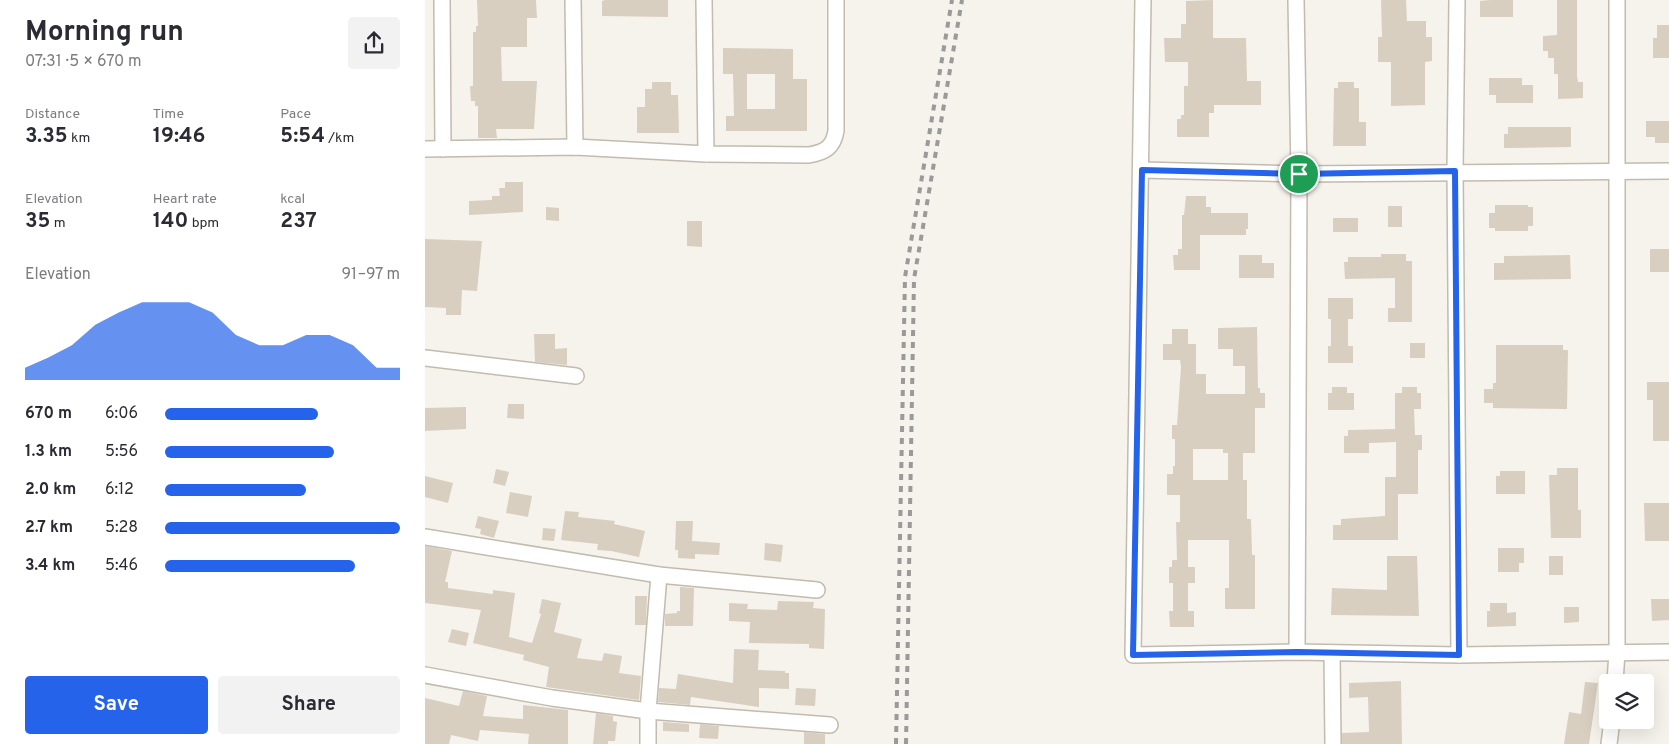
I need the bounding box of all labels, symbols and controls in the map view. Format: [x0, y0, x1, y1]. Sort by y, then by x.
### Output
text: Morning run [25, 15, 184, 51]
button: share [348, 17, 400, 69]
text: 07:31 · 5 × 670 m [25, 52, 142, 72]
text: Distance [25, 106, 80, 123]
text: Time [153, 106, 184, 123]
text: Pace [280, 106, 311, 123]
text: 3.35 [25, 123, 68, 150]
text: 19:46 [153, 123, 205, 150]
text: 5:54 [280, 123, 325, 150]
text: km [68, 130, 90, 147]
text: /km [325, 130, 354, 147]
pin [1278, 153, 1320, 195]
icon: arrive [1285, 160, 1313, 188]
text: Elevation [25, 191, 83, 208]
text: Heart rate [153, 191, 217, 208]
text: kcal [280, 191, 305, 208]
text: 35 [25, 208, 50, 235]
text: 140 [153, 208, 188, 235]
text: 237 [280, 208, 317, 235]
text: m [50, 215, 66, 232]
text: bpm [188, 215, 219, 232]
text: Elevation [25, 265, 91, 285]
text: 91–97 m [342, 265, 400, 285]
text: 670 m [25, 404, 72, 424]
text: 6:06 [105, 404, 138, 424]
text: 1.3 km [25, 442, 72, 462]
text: 5:56 [105, 442, 138, 462]
text: 2.0 km [25, 480, 76, 500]
text: 6:12 [105, 480, 134, 500]
text: 2.7 km [25, 518, 73, 538]
text: 5:28 [105, 518, 138, 538]
text: 3.4 km [25, 556, 75, 576]
text: 5:46 [105, 556, 138, 576]
map controls [1599, 674, 1654, 729]
button: layers [1599, 674, 1654, 729]
button: Save [25, 676, 208, 734]
button: Share [218, 676, 400, 734]

